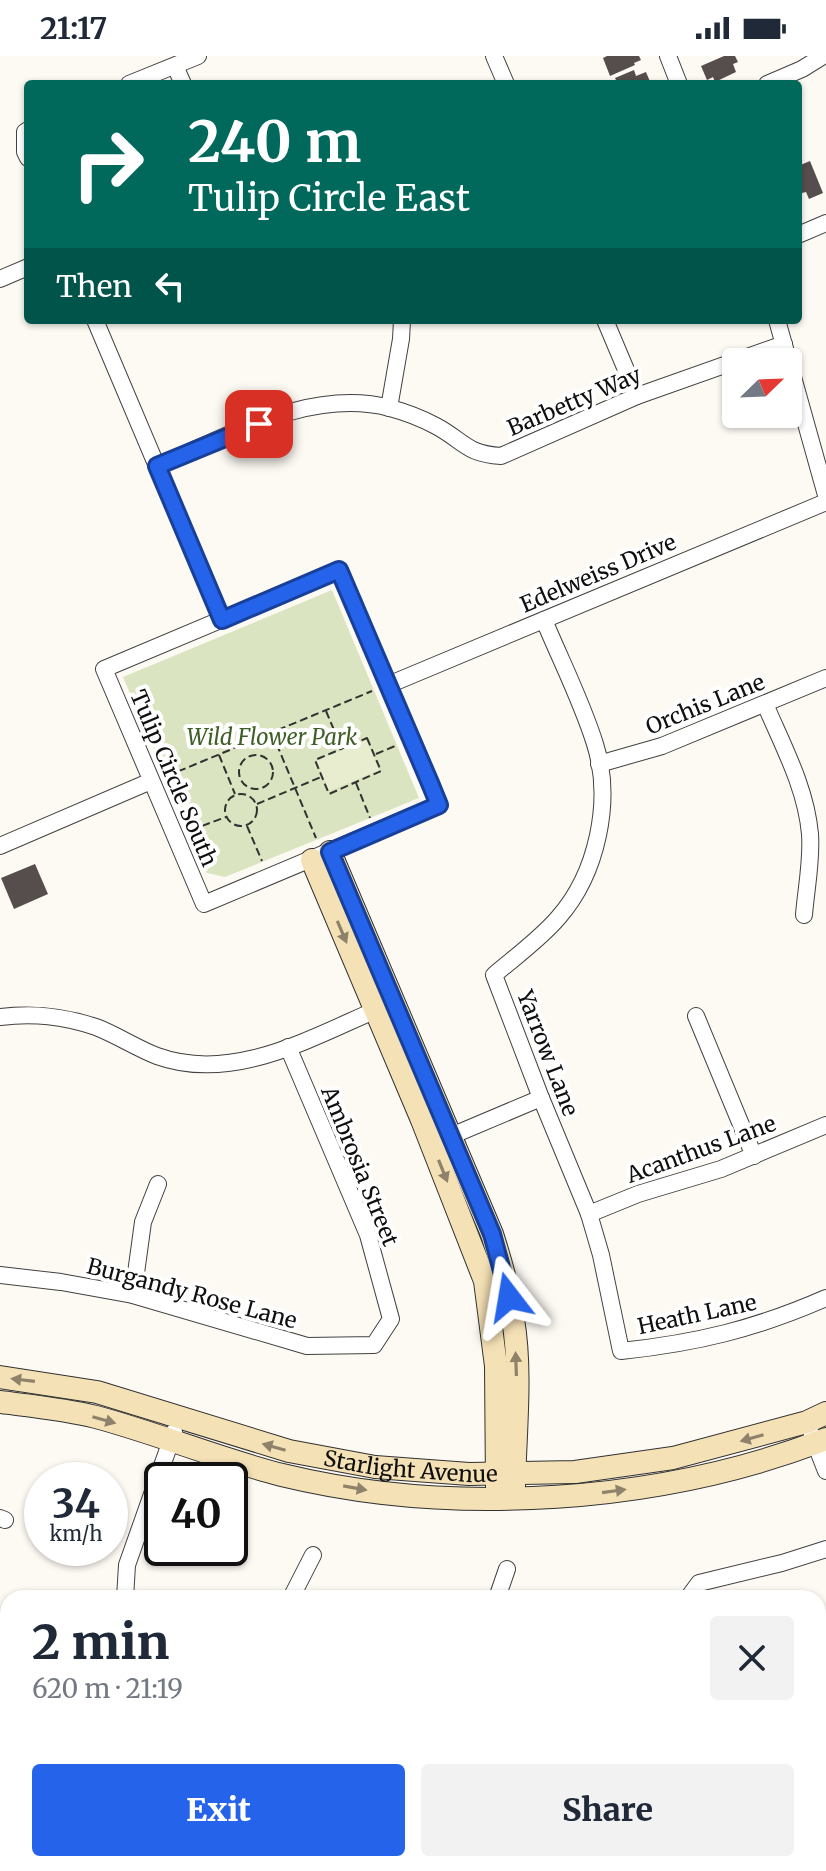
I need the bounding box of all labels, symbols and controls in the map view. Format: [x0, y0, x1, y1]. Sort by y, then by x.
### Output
text: 21:17 [40, 9, 107, 47]
text: 240 m [188, 107, 361, 177]
icon: right [56, 112, 160, 216]
text: Tulip Circle East [188, 176, 470, 221]
icon: left [148, 264, 192, 308]
text: Then [56, 267, 132, 305]
north arrow [722, 348, 802, 428]
map controls [722, 348, 802, 428]
street label: Barbetty Way [503, 360, 645, 442]
pin [225, 390, 293, 458]
icon: arrive [237, 402, 281, 446]
street label: Edelweiss Drive [516, 528, 680, 618]
street label: Orchis Lane [641, 667, 769, 741]
street label: Tulip Circle South [124, 686, 224, 871]
park label: Wild Flower Park [187, 723, 357, 751]
one-way arrow [336, 920, 349, 943]
street label: Yarrow Lane [511, 985, 585, 1120]
street label: Ambrosia Street [315, 1081, 405, 1250]
street label: Acanthus Lane [622, 1109, 779, 1189]
one-way arrow [437, 1159, 450, 1183]
street label: Burgandy Rose Lane [84, 1251, 300, 1335]
position arrow [467, 1255, 551, 1339]
street label: Heath Lane [635, 1288, 759, 1340]
one-way arrow [510, 1351, 523, 1376]
one-way arrow [11, 1374, 36, 1387]
one-way arrow [92, 1414, 117, 1426]
one-way arrow [740, 1432, 765, 1444]
one-way arrow [261, 1440, 285, 1453]
street label: Starlight Avenue [321, 1444, 498, 1488]
speed limit sign: 40 [144, 1462, 248, 1566]
text: 34 [52, 1479, 100, 1529]
one-way arrow [342, 1482, 367, 1494]
one-way arrow [602, 1484, 627, 1497]
text: km/h [50, 1521, 102, 1546]
text: 2 min [32, 1612, 169, 1672]
button: close [710, 1616, 794, 1700]
text: 620 m · 21:19 [32, 1672, 183, 1705]
button: Exit [32, 1764, 405, 1856]
button: Share [421, 1764, 794, 1856]

